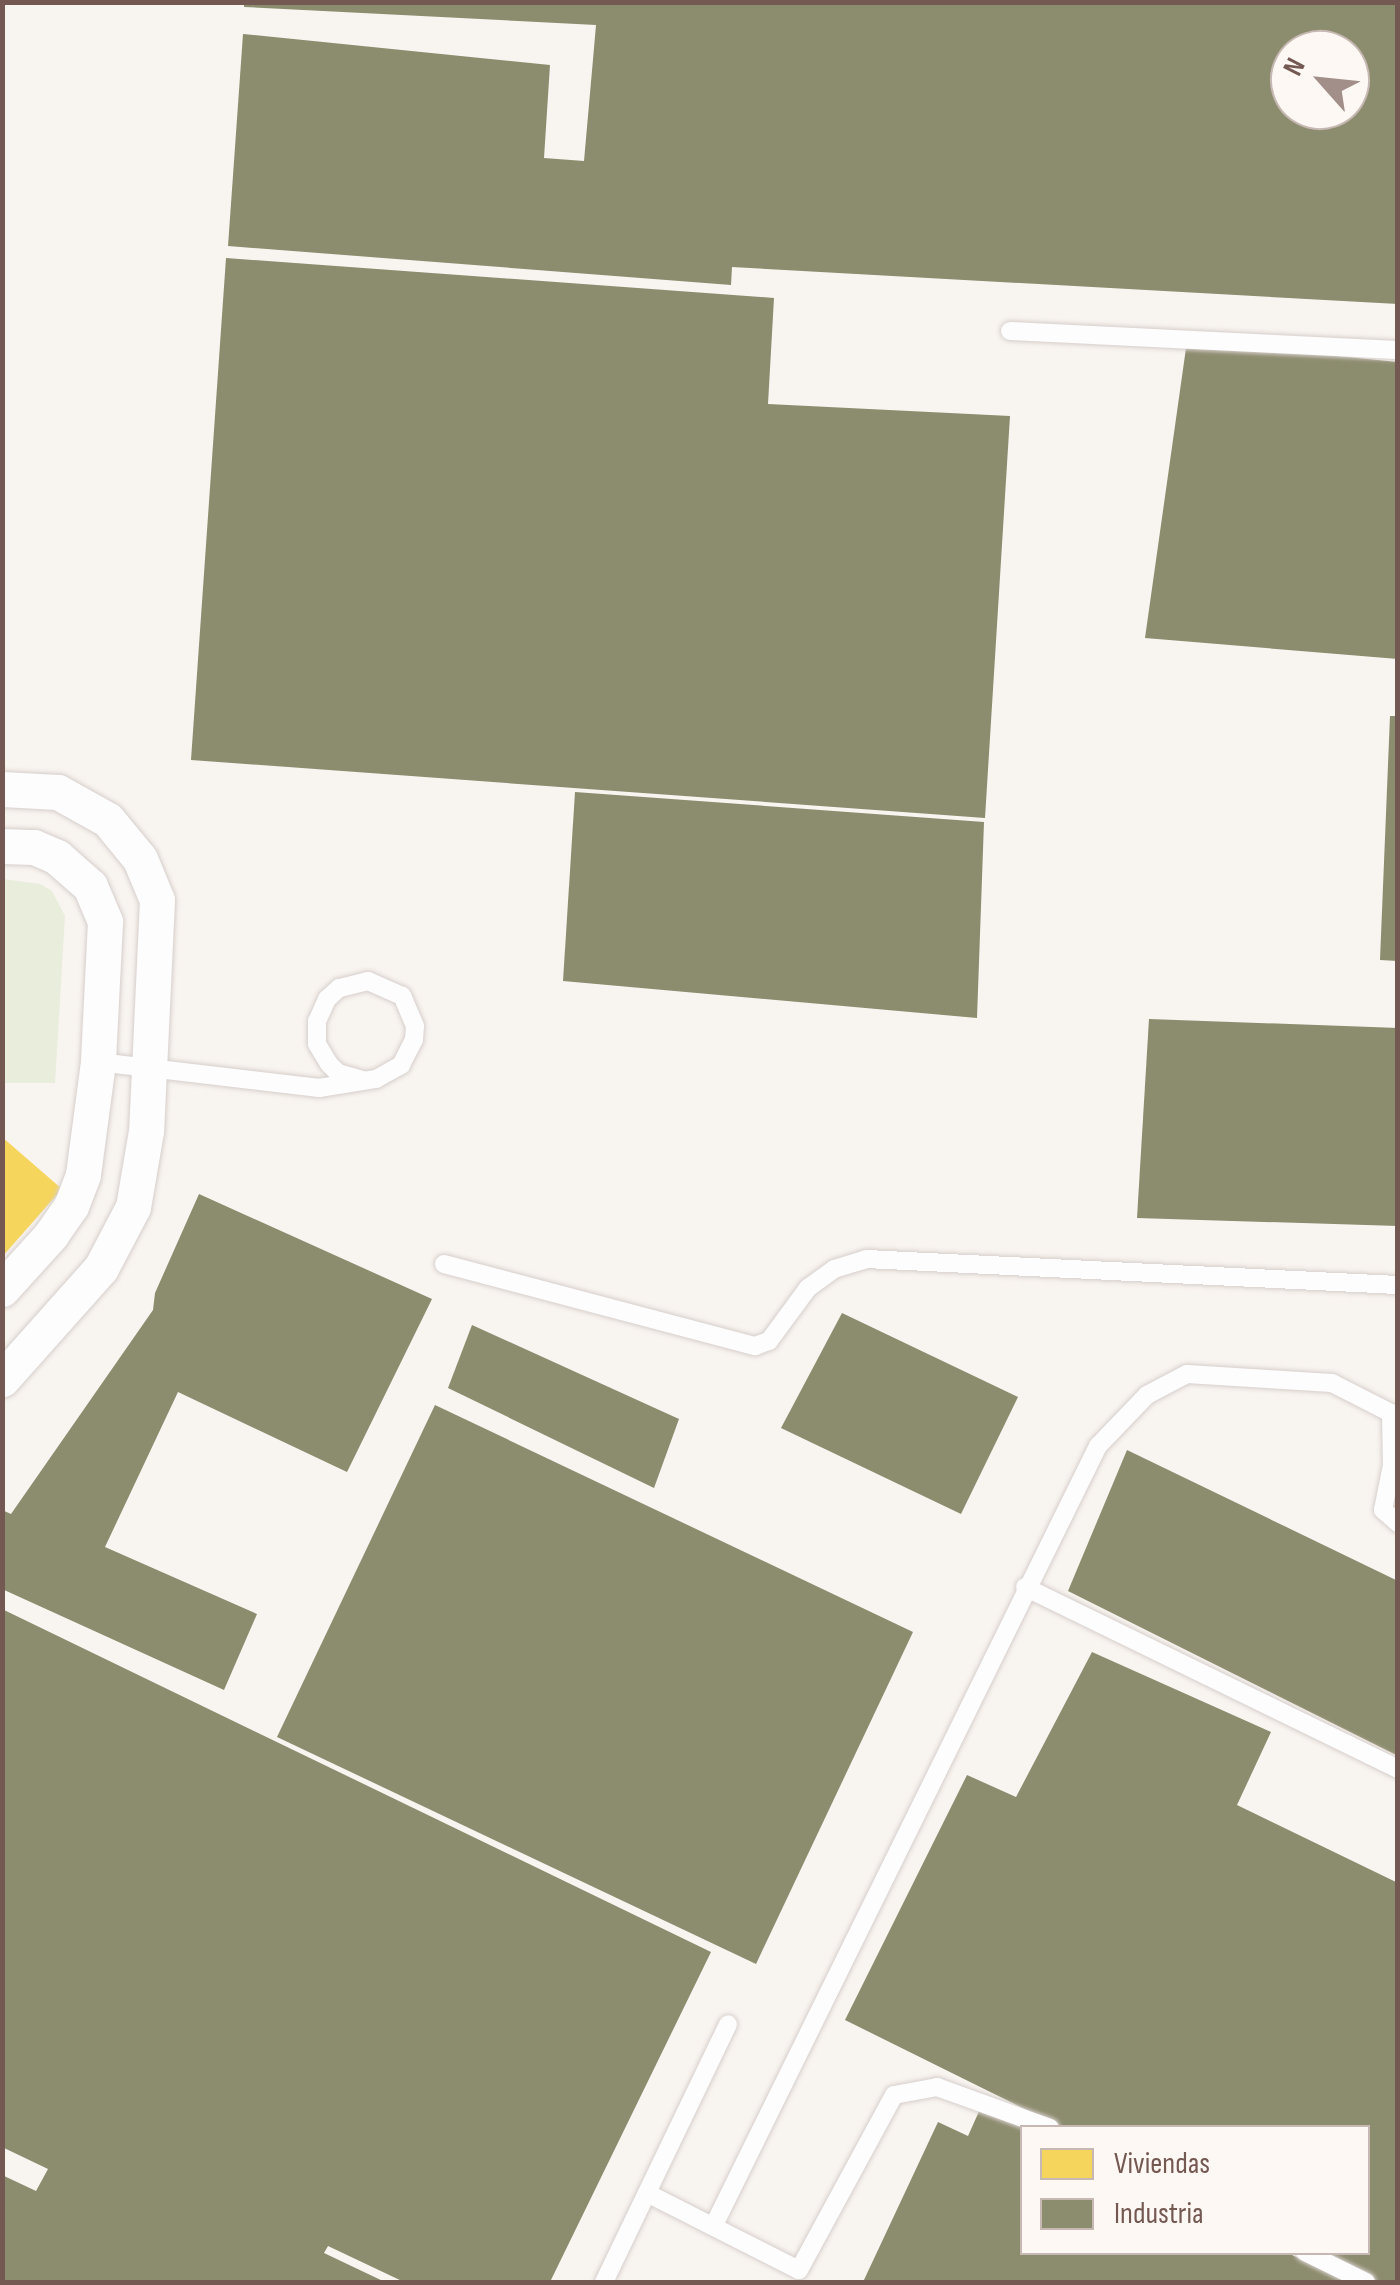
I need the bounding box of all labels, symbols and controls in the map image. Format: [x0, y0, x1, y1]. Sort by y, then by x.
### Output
north arrow [1270, 30, 1370, 130]
text: N [1277, 53, 1313, 81]
legend [1020, 2125, 1370, 2255]
text: Viviendas [1114, 2146, 1210, 2182]
text: Industria [1114, 2196, 1204, 2232]

